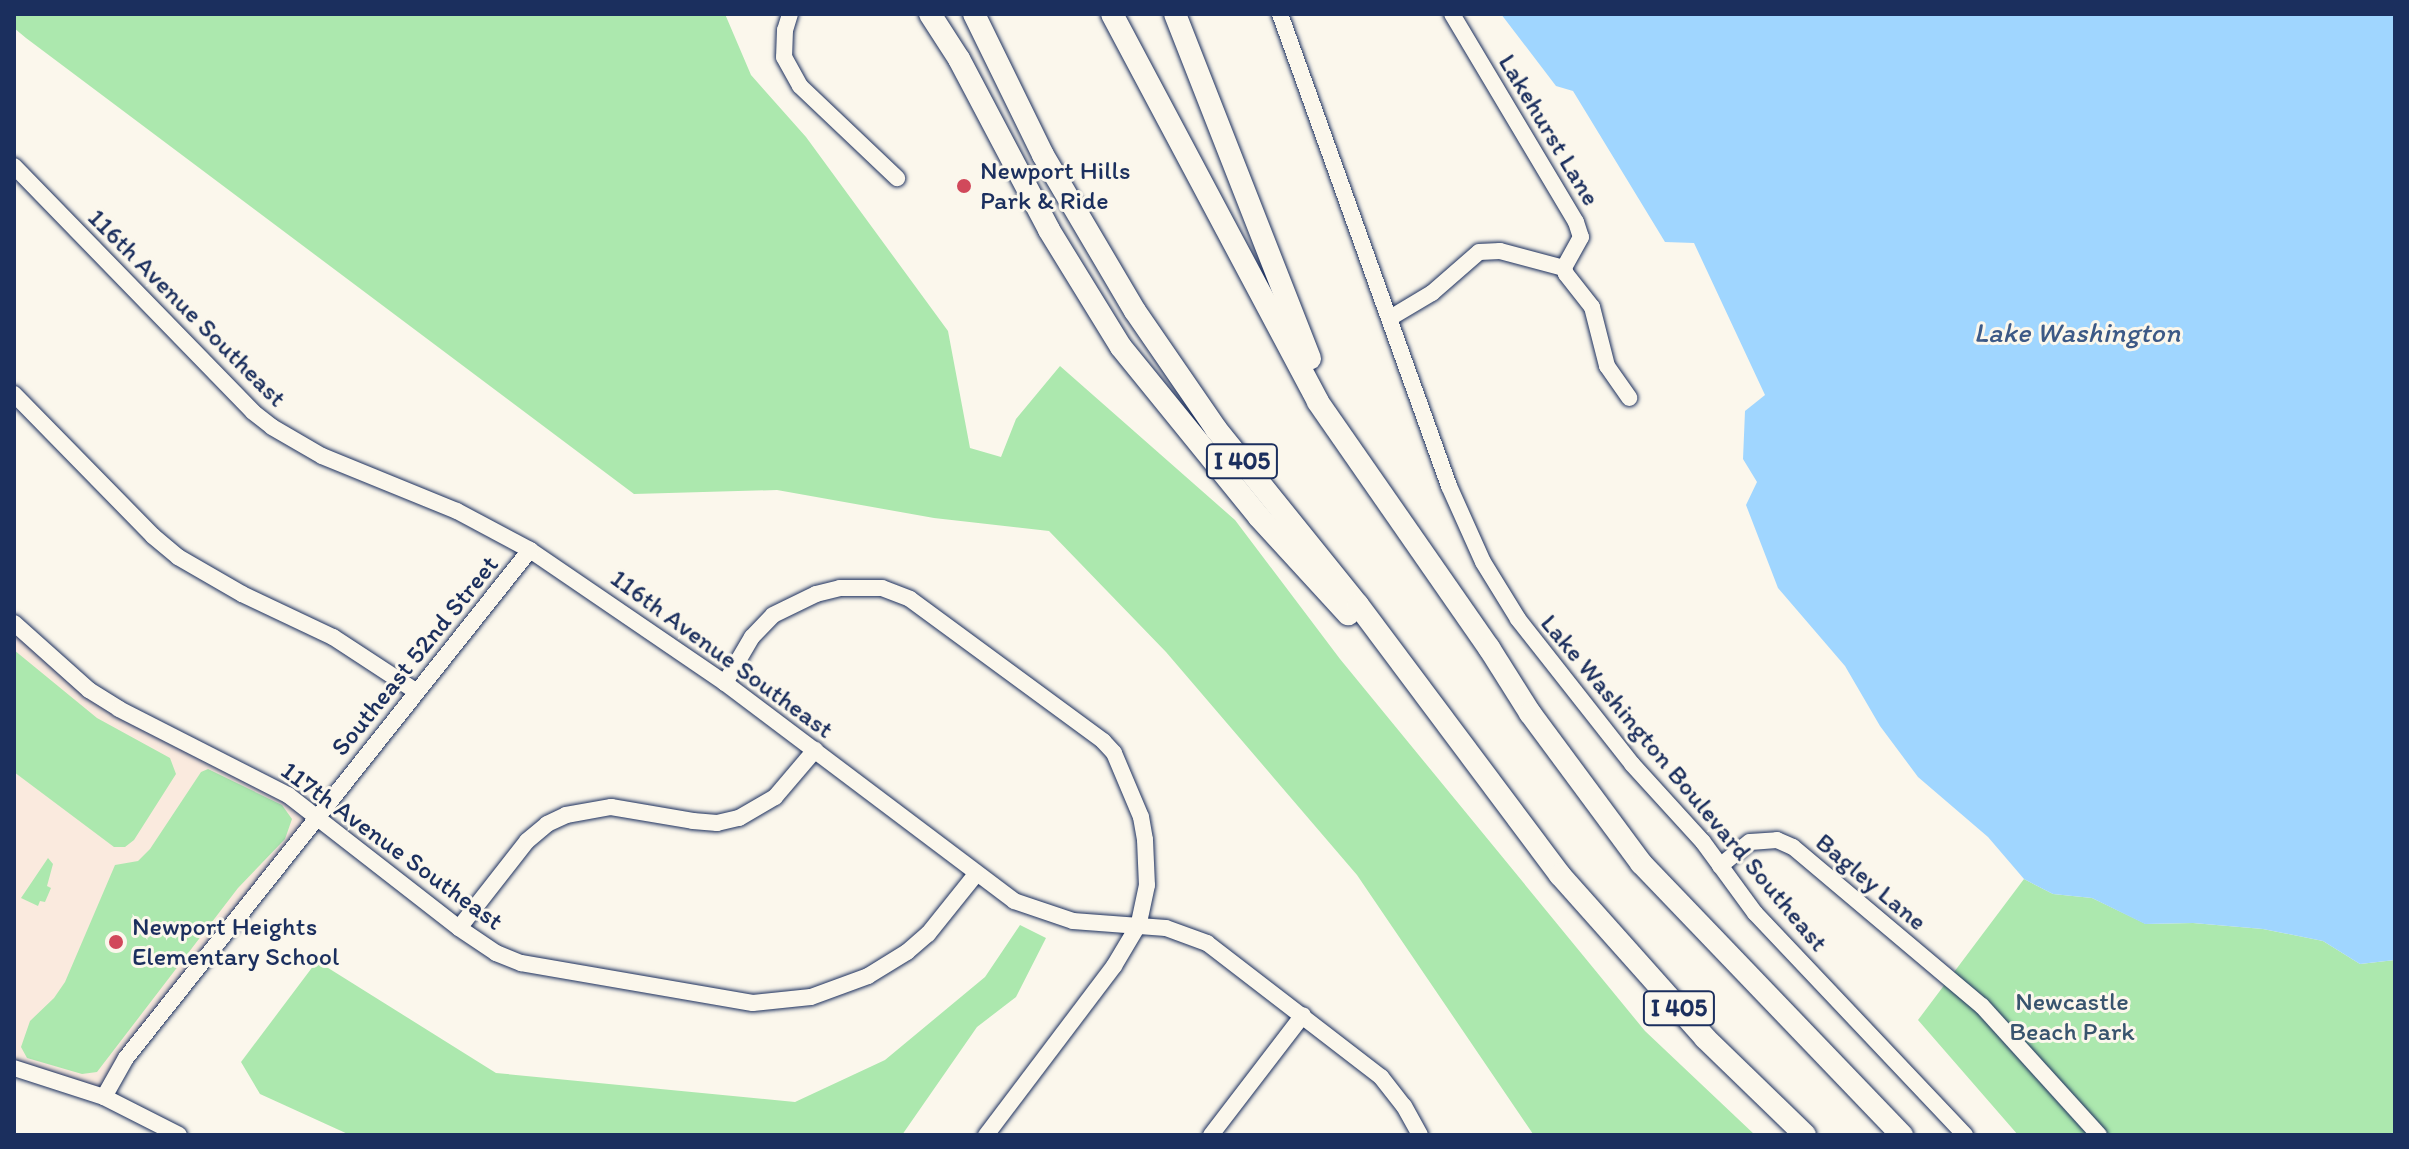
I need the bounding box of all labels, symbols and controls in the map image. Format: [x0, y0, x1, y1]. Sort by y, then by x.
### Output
street label: Lakehurst Lane [1491, 49, 1607, 211]
place label: Newport Hills Park & Ride [980, 155, 1131, 216]
marker: Newport Hills Park & Ride [955, 177, 973, 195]
street label: 116th Avenue Southeast [82, 203, 292, 413]
water label: Lake Washington [1974, 315, 2180, 349]
road number: I 405 [1204, 441, 1280, 481]
street label: Southeast 52nd Street [325, 549, 505, 763]
street label: 116th Avenue Southeast [605, 563, 839, 745]
street label: Lake Washington Boulevard Southeast [1534, 609, 1834, 957]
street label: 117th Avenue Southeast [275, 755, 509, 937]
street label: Bagley Lane [1809, 827, 1933, 937]
place label: Newport Heights Elementary School [132, 911, 339, 972]
marker: Newport Heights Elementary School [107, 933, 125, 951]
park label: Newcastle Beach Park [2010, 986, 2134, 1048]
road number: I 405 [1641, 988, 1717, 1028]

